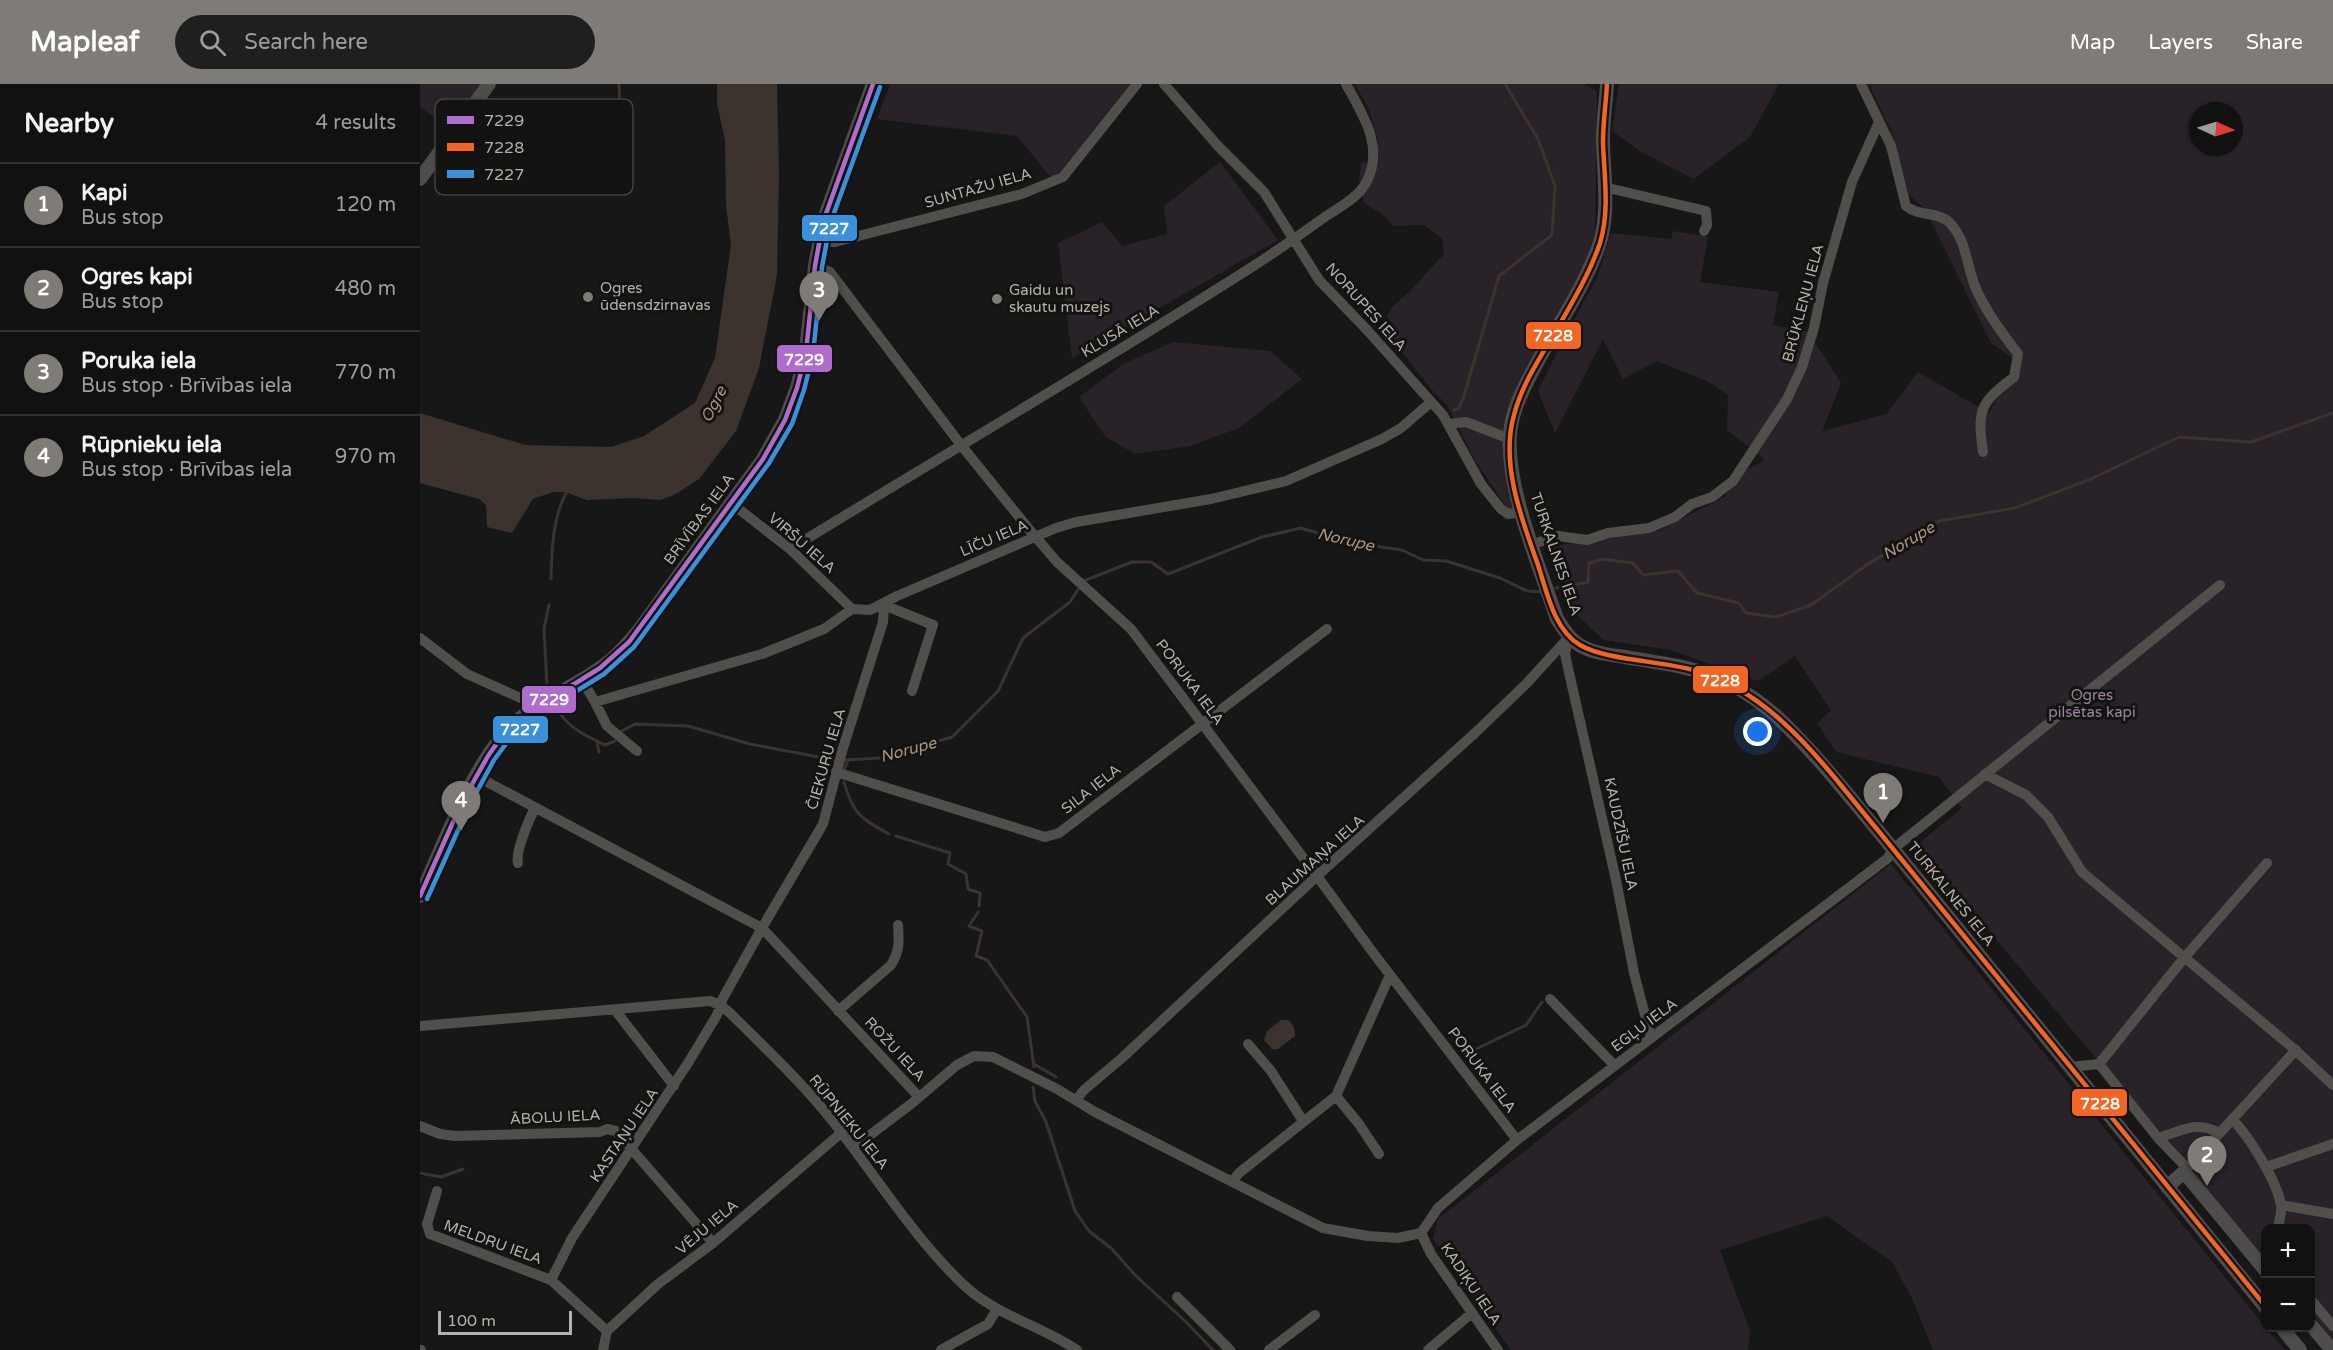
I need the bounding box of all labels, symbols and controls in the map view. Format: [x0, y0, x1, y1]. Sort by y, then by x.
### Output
search box [175, 15, 595, 69]
text: Mapleaf [30, 25, 139, 59]
icon: search [196, 26, 229, 59]
text: Search here [244, 29, 368, 55]
text: Map [2070, 30, 2115, 55]
text: Layers [2148, 30, 2213, 55]
text: Share [2246, 30, 2303, 55]
legend [435, 99, 633, 195]
north arrow [2189, 102, 2243, 156]
text: Nearby [24, 108, 114, 139]
text: 4 results [316, 111, 396, 135]
text: 7229 [484, 111, 524, 131]
text: 7228 [484, 138, 524, 158]
street label: SUNTAŽU IELA [923, 164, 1033, 212]
text: 7227 [484, 165, 524, 185]
text: Kapi [81, 180, 127, 206]
text: 1 [37, 193, 50, 217]
text: 120 m [335, 193, 396, 217]
text: Bus stop [81, 206, 164, 230]
line badge: 7227 [801, 214, 858, 242]
text: 7227 [809, 219, 849, 239]
street label: BRŪKLEŅU IELA [1779, 242, 1827, 364]
street label: NORUPES IELA [1322, 259, 1410, 355]
text: Ogres kapi [81, 264, 193, 290]
pin: 3 [800, 272, 838, 321]
text: 2 [37, 277, 50, 301]
text: 480 m [335, 277, 396, 301]
place label: Ogres ūdensdzirnavas [600, 279, 711, 314]
place label: Gaidu un skautu muzejs [1009, 281, 1110, 316]
text: Bus stop [81, 290, 164, 314]
marker: Ogres ūdensdzirnavas [581, 290, 595, 304]
marker: Gaidu un skautu muzejs [990, 292, 1004, 306]
street label: KLUSĀ IELA [1078, 301, 1162, 361]
line badge: 7228 [1525, 321, 1582, 350]
text: 7228 [1533, 326, 1573, 346]
line badge: 7229 [776, 344, 833, 373]
text: Poruka iela [81, 348, 196, 374]
text: 7229 [784, 350, 824, 370]
text: 3 [37, 361, 50, 385]
text: 770 m [335, 361, 396, 385]
text: Bus stop · Brīvības iela [81, 374, 292, 398]
water label: Ogre [696, 382, 732, 426]
text: Rūpnieku iela [81, 432, 222, 458]
text: 4 [37, 445, 50, 469]
text: 970 m [335, 445, 396, 469]
text: Bus stop · Brīvības iela [81, 458, 292, 482]
street label: BRĪVĪBAS IELA [660, 470, 738, 568]
street label: TURKALNES IELA [1527, 490, 1585, 618]
street label: VIRŠU IELA [765, 509, 839, 577]
street label: LĪČU IELA [957, 516, 1031, 560]
water label: Norupe [1879, 517, 1939, 564]
water label: Norupe [1316, 524, 1377, 556]
street label: PORUKA IELA [1152, 636, 1228, 728]
line badge: 7228 [1692, 665, 1749, 694]
text: 7228 [1700, 671, 1740, 691]
line badge: 7229 [521, 685, 577, 714]
park label: Ogres pilsētas kapi [2048, 686, 2136, 721]
text: 7229 [529, 690, 569, 710]
street label: ČIEKURU IELA [803, 706, 849, 812]
line badge: 7227 [492, 715, 549, 744]
your location [1743, 717, 1772, 746]
text: 7227 [500, 720, 540, 740]
water label: Norupe [878, 733, 939, 767]
street label: SILA IELA [1058, 760, 1124, 818]
pin: 1 [1864, 774, 1902, 823]
street label: KAUDZĪŠU IELA [1600, 776, 1642, 892]
pin: 4 [442, 782, 480, 831]
street label: BLAUMAŅA IELA [1262, 811, 1368, 909]
street label: TURKALNES IELA [1903, 838, 1999, 950]
street label: EGĻU IELA [1608, 994, 1680, 1056]
street label: ROŽU IELA [861, 1013, 929, 1085]
street label: PORUKA IELA [1444, 1024, 1520, 1116]
street label: RŪPNIEKU IELA [805, 1071, 893, 1173]
street label: KASTAŅU IELA [586, 1084, 662, 1186]
line badge: 7228 [2071, 1088, 2128, 1117]
text: 7228 [2080, 1094, 2120, 1114]
street label: ĀBOLU IELA [509, 1106, 601, 1128]
pin: 2 [2188, 1136, 2226, 1186]
street label: VĒJU IELA [672, 1196, 742, 1258]
street label: MELDRU IELA [441, 1216, 545, 1268]
map controls [2261, 1224, 2315, 1332]
button: + [2261, 1224, 2315, 1278]
street label: KADIĶU IELA [1437, 1240, 1505, 1328]
button: − [2261, 1278, 2315, 1332]
scale bar [438, 1308, 572, 1336]
text: 100 m [447, 1311, 496, 1331]

